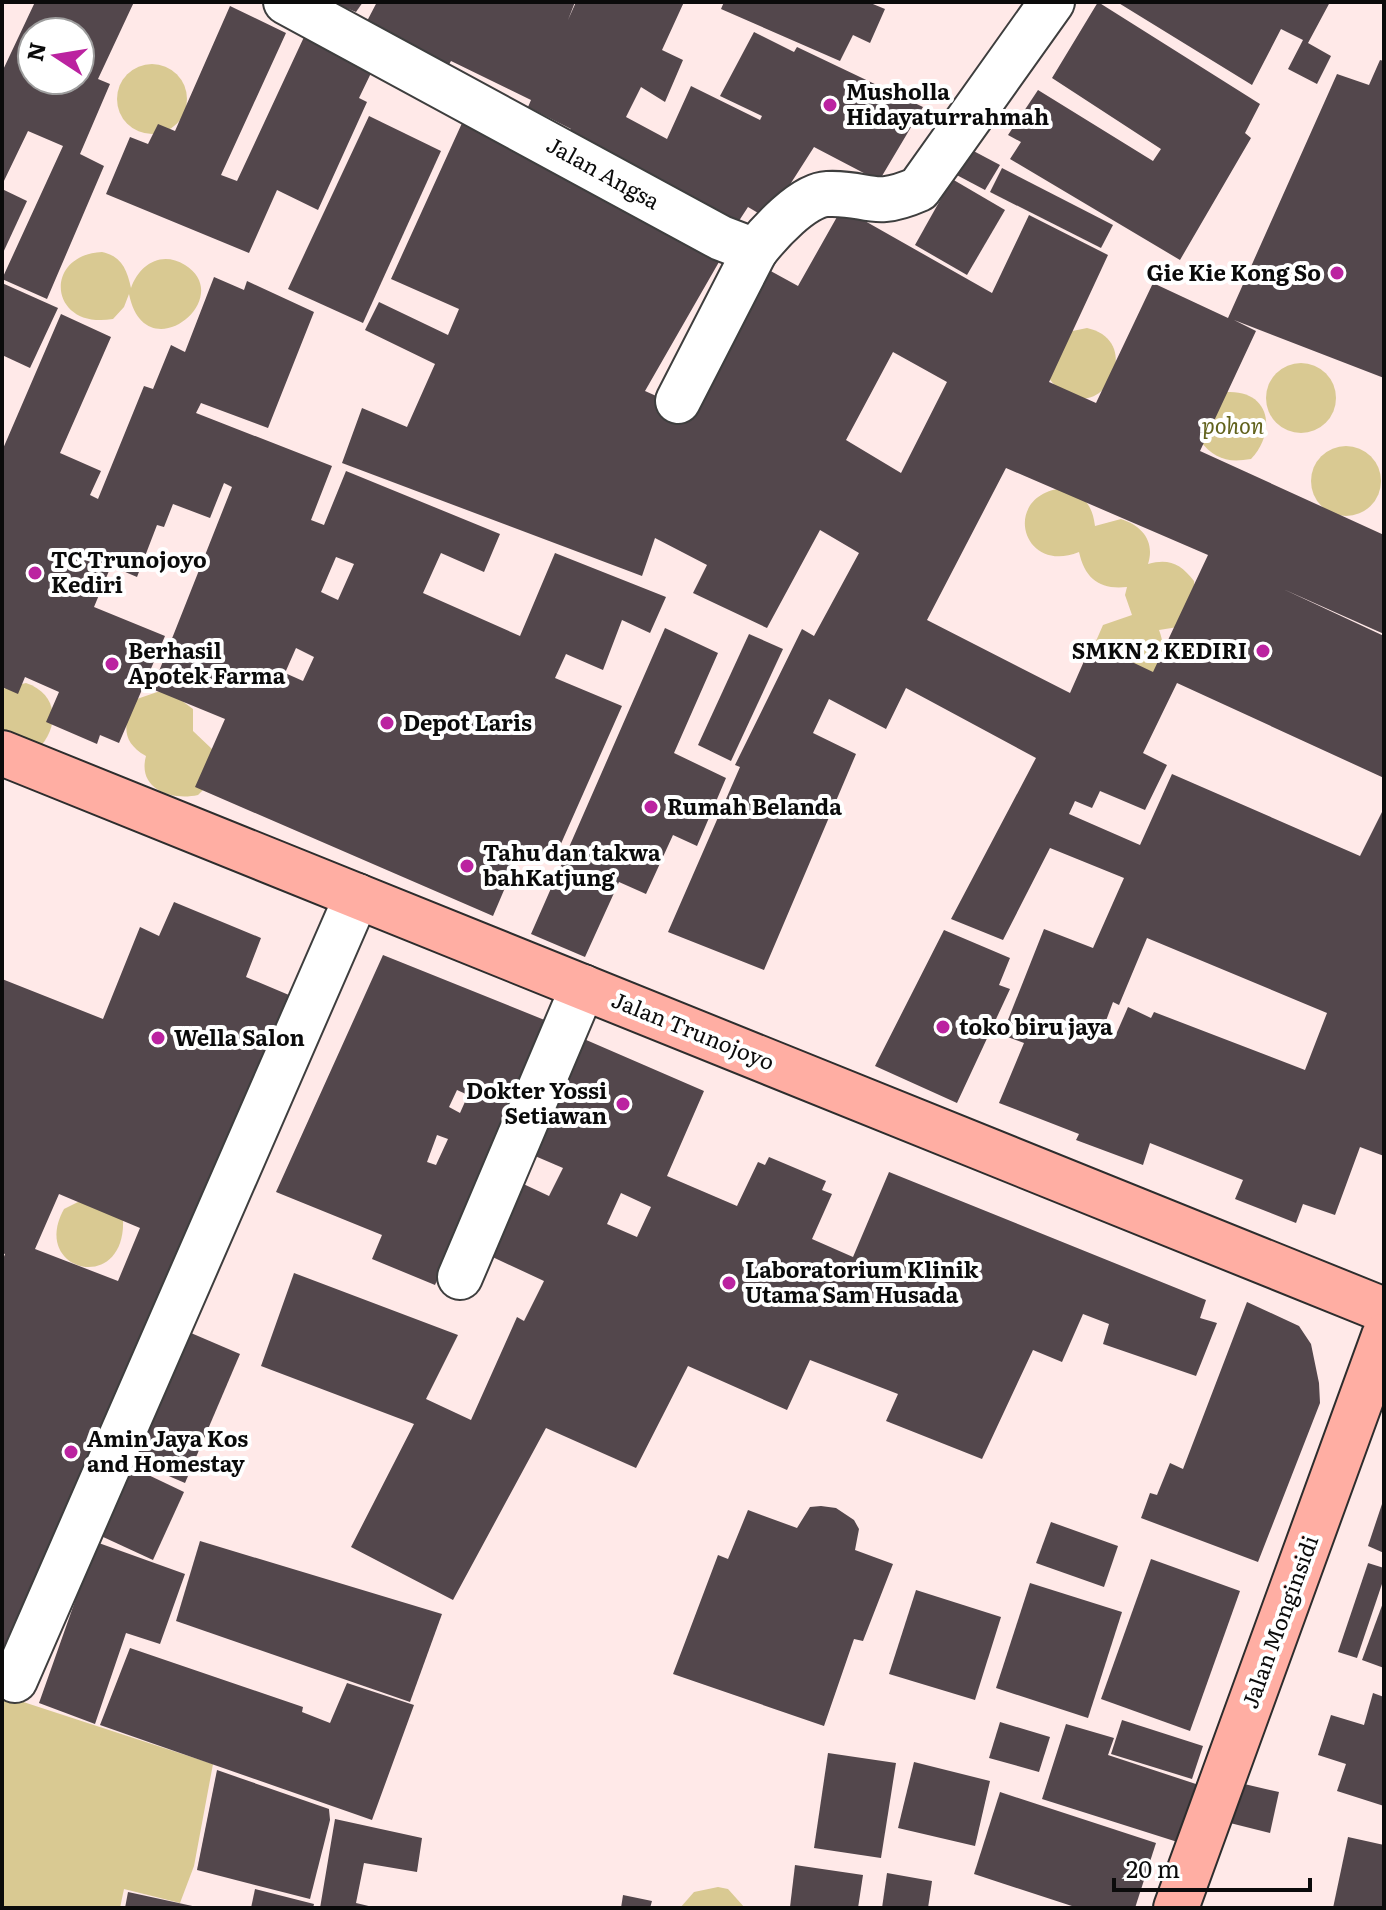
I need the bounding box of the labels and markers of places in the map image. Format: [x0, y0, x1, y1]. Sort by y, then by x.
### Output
place label: Musholla Hidayaturrahmah [846, 74, 1049, 132]
marker: Musholla Hidayaturrahmah [821, 96, 839, 114]
place label: Gie Kie Kong So [1147, 255, 1321, 288]
marker: Gie Kie Kong So [1328, 264, 1346, 282]
place label: TC Trunojoyo Kediri [51, 542, 207, 600]
marker: TC Trunojoyo Kediri [26, 564, 44, 582]
place label: Berhasil Apotek Farma [128, 633, 286, 691]
place label: SMKN 2 KEDIRI [1072, 633, 1247, 666]
marker: SMKN 2 KEDIRI [1254, 642, 1272, 660]
marker: Berhasil Apotek Farma [103, 655, 121, 673]
place label: Depot Laris [403, 705, 532, 738]
marker: Depot Laris [378, 714, 396, 732]
place label: Rumah Belanda [667, 789, 842, 822]
marker: Rumah Belanda [642, 798, 660, 816]
place label: Tahu dan takwa bahKatjung [483, 835, 661, 893]
marker: Tahu dan takwa bahKatjung [458, 857, 476, 875]
place label: toko biru jaya [959, 1009, 1113, 1042]
marker: toko biru jaya [934, 1018, 952, 1036]
place label: Wella Salon [174, 1020, 305, 1053]
marker: Wella Salon [149, 1029, 167, 1047]
place label: Dokter Yossi Setiawan [466, 1073, 607, 1131]
marker: Dokter Yossi Setiawan [614, 1095, 632, 1113]
place label: Laboratorium Klinik Utama Sam Husada [745, 1252, 979, 1310]
marker: Laboratorium Klinik Utama Sam Husada [720, 1274, 738, 1292]
place label: Amin Jaya Kos and Homestay [87, 1421, 248, 1479]
marker: Amin Jaya Kos and Homestay [62, 1443, 80, 1461]

